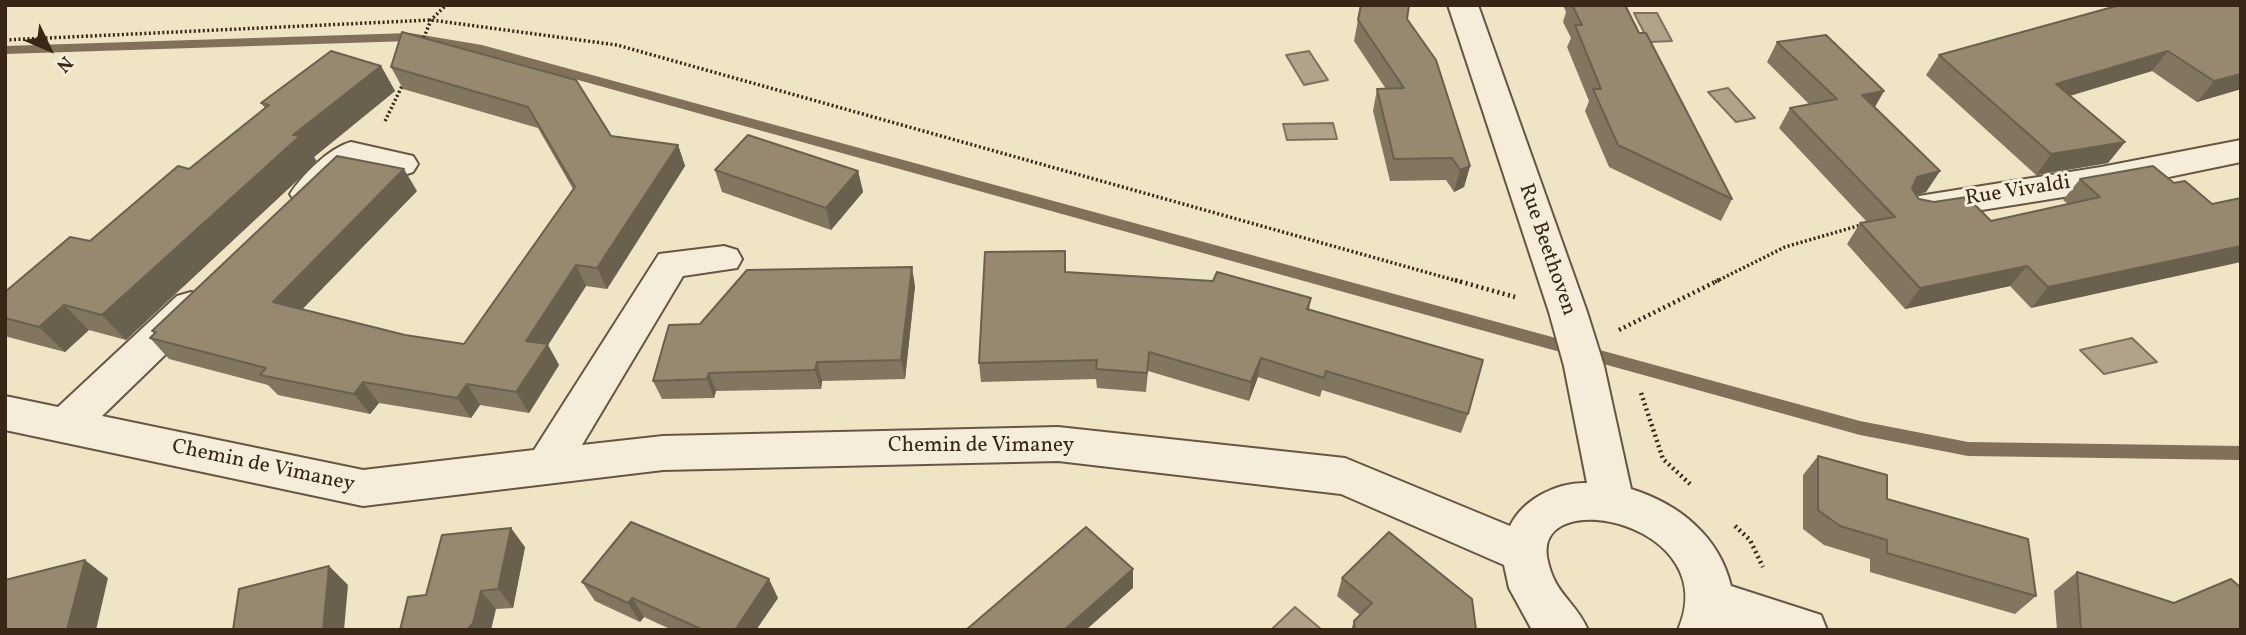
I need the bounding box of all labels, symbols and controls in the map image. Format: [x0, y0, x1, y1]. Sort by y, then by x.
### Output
north arrow [14, 14, 84, 84]
text: N [50, 50, 78, 78]
street label: Rue Vivaldi [1964, 171, 2072, 213]
street label: Rue Beethoven [1512, 181, 1580, 319]
street label: Chemin de Vimaney [888, 434, 1074, 460]
street label: Chemin de Vimaney [169, 435, 357, 499]

